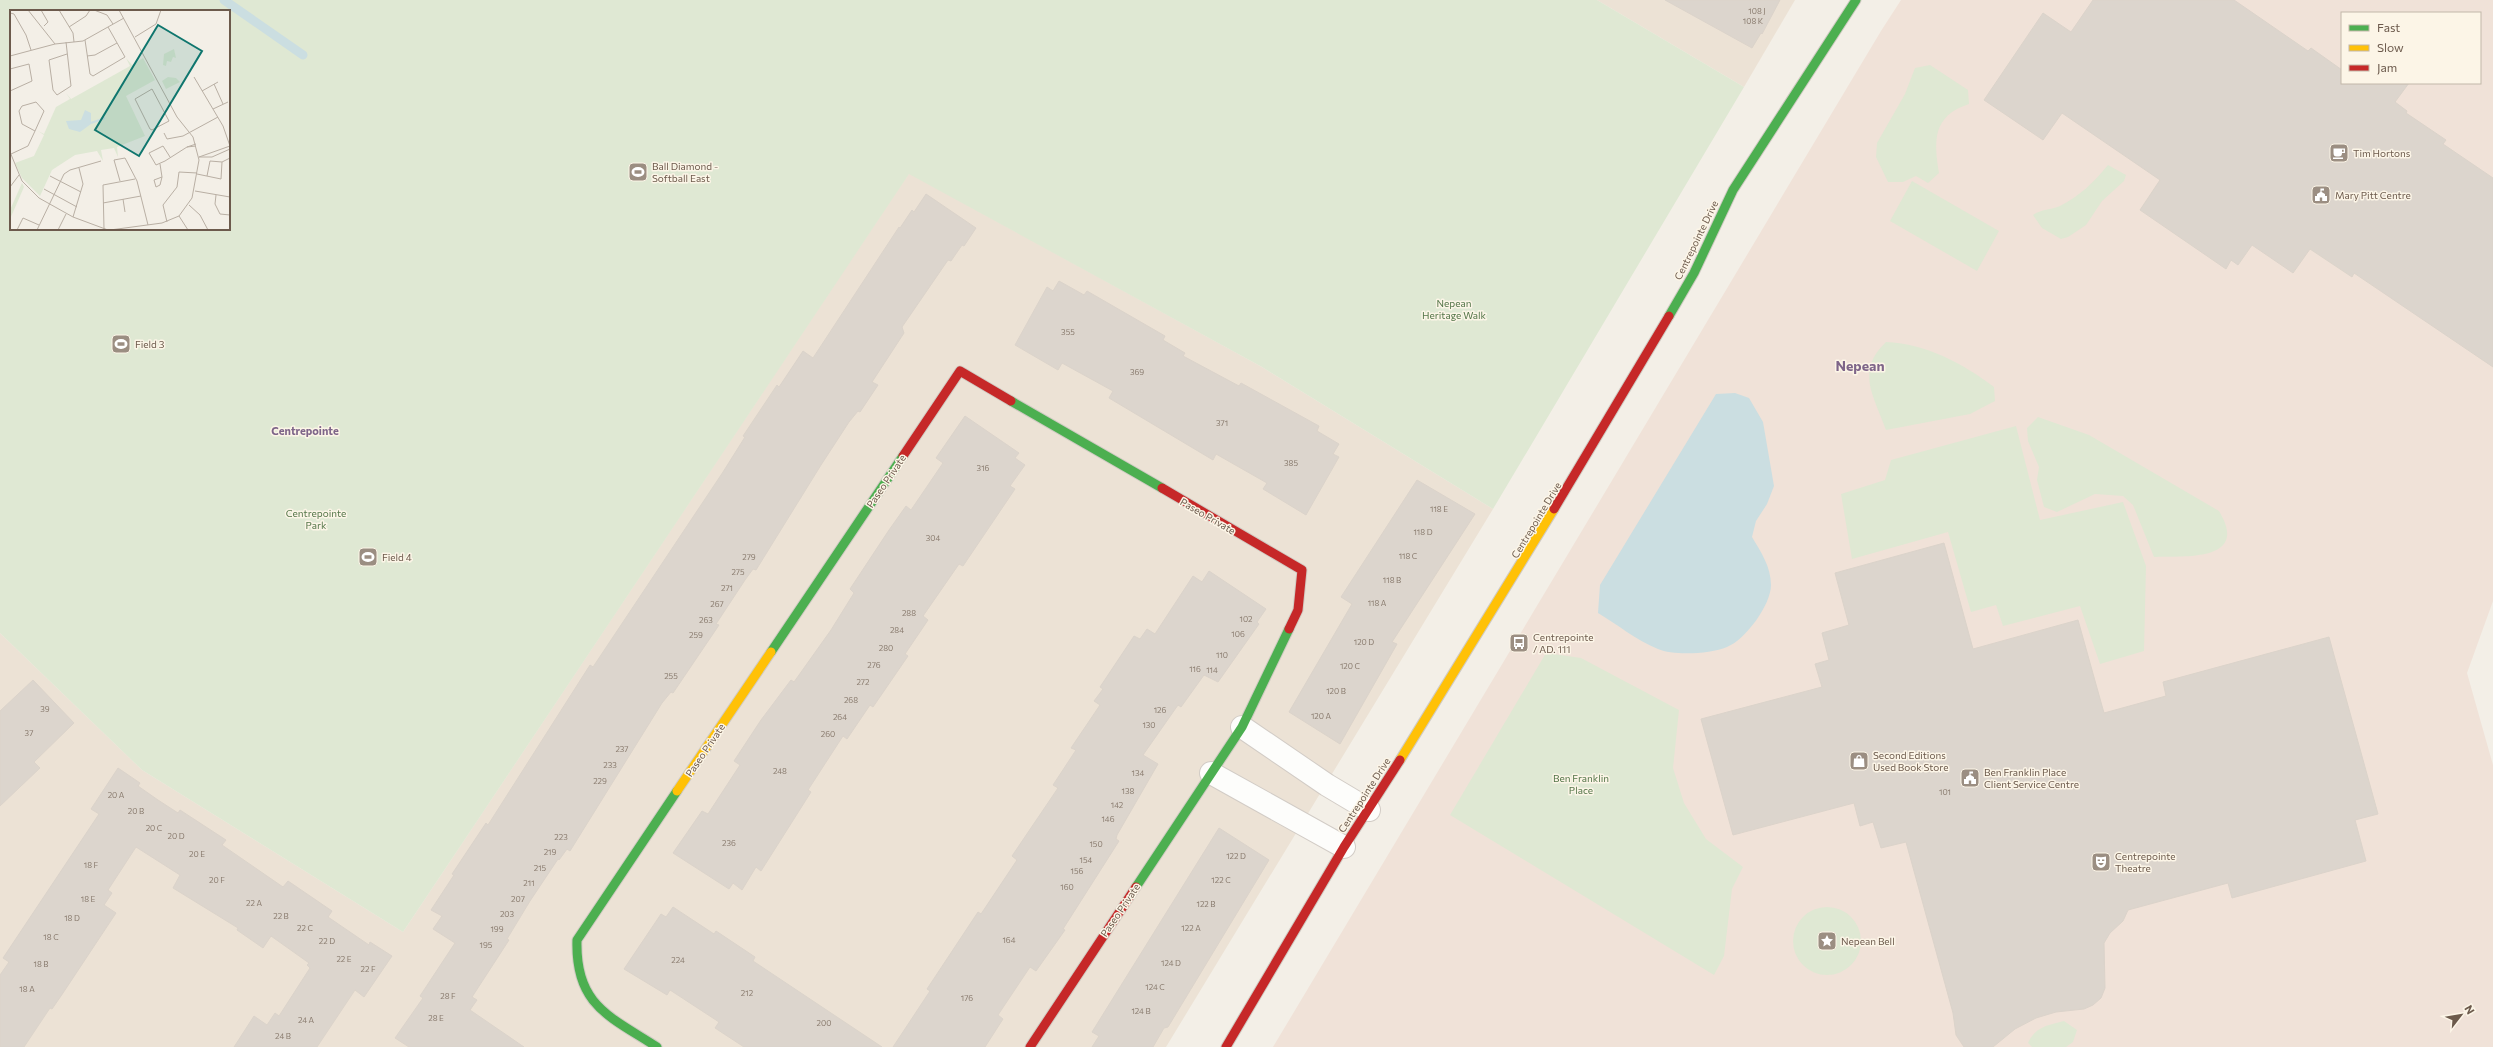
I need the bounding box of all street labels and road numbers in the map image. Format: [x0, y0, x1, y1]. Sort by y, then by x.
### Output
street label: Centrepointe Drive [1672, 198, 1720, 282]
street label: Paseo Private [864, 452, 908, 510]
street label: Centrepointe Drive [1509, 480, 1563, 560]
street label: Paseo Private [1178, 495, 1238, 537]
street label: Paseo Private [683, 721, 727, 779]
street label: Centrepointe Drive [1335, 755, 1393, 835]
street label: Paseo Private [1098, 881, 1142, 939]

